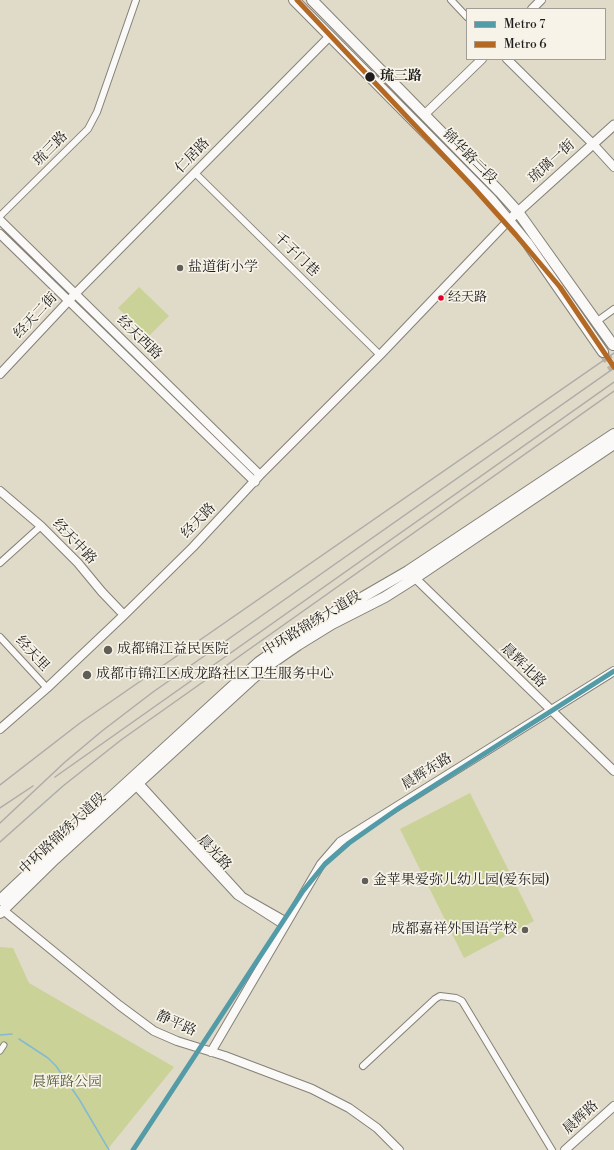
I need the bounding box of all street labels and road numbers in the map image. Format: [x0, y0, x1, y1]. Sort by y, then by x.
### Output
street label: 锦华路二段 [438, 126, 500, 188]
street label: 琉三路 [30, 128, 72, 170]
street label: 仁居路 [172, 135, 214, 177]
street label: 琉璃一街 [526, 137, 578, 187]
street label: 千子门巷 [270, 230, 322, 280]
street label: 经天二街 [11, 290, 61, 342]
street label: 经天西路 [113, 313, 165, 363]
street label: 经天路 [178, 500, 220, 542]
street label: 经天中路 [49, 516, 99, 568]
street label: 中环路锦绣大道段 [260, 588, 364, 660]
street label: 经天里 [12, 633, 52, 675]
street label: 晨辉北路 [497, 641, 549, 691]
street label: 晨辉东路 [399, 750, 455, 794]
street label: 中环路锦绣大道段 [16, 790, 110, 878]
street label: 晨光路 [194, 832, 234, 874]
street label: 静平路 [153, 1008, 199, 1040]
street label: 晨辉路 [560, 1098, 602, 1138]

